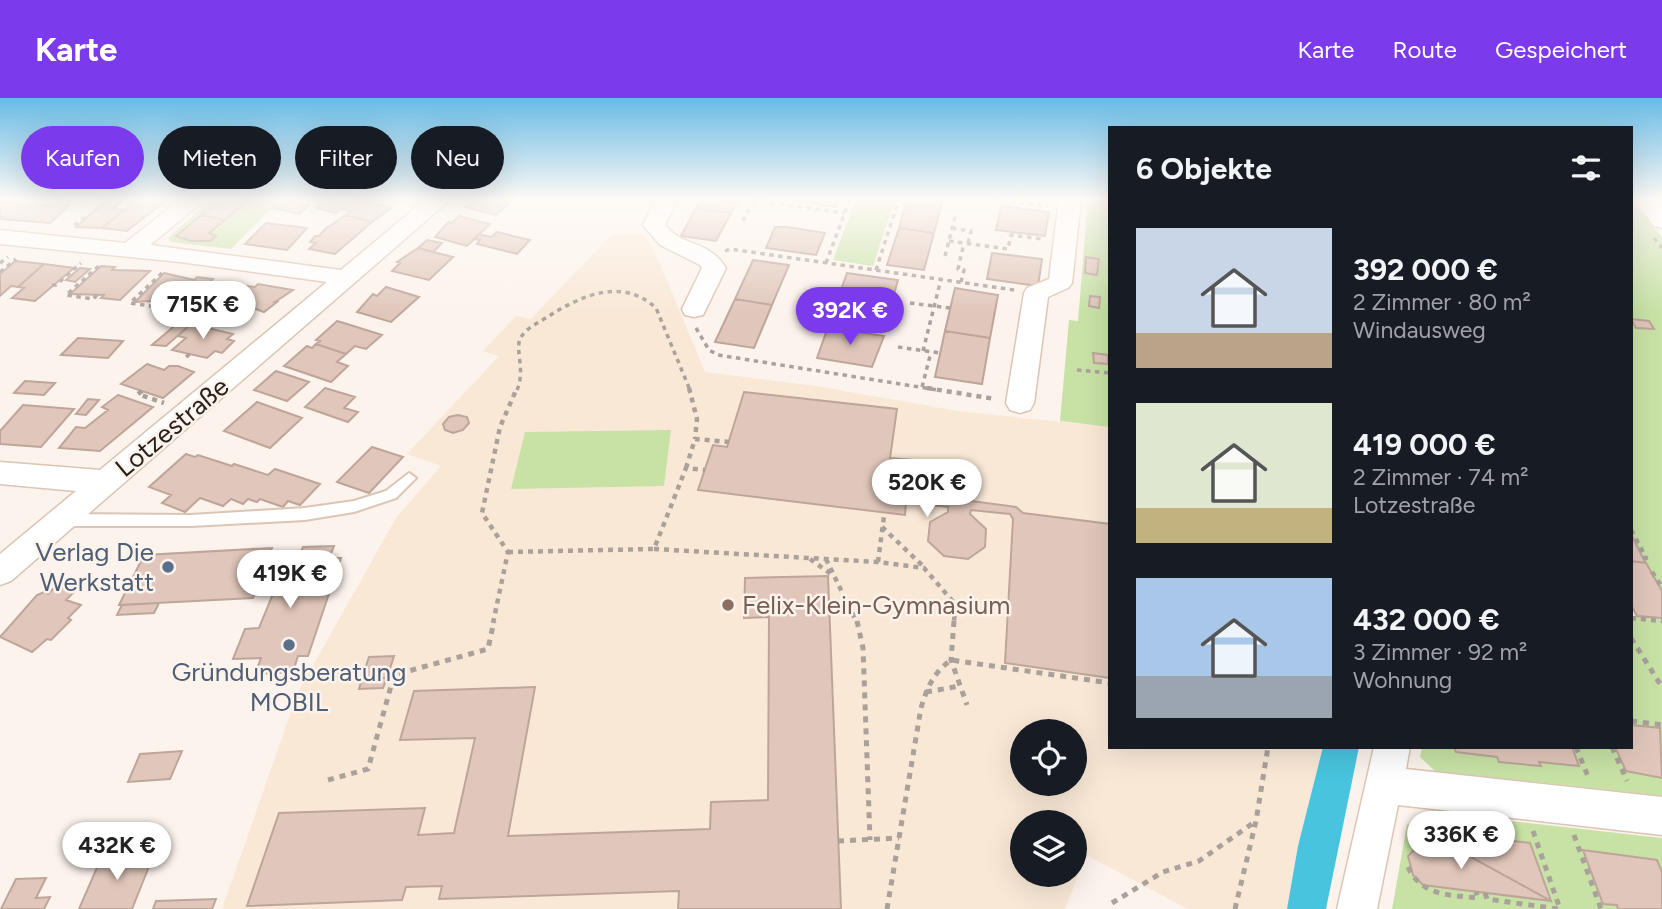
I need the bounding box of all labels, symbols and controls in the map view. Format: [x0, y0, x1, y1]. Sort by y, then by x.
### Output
text: Karte [35, 30, 117, 69]
text: Karte [1298, 35, 1354, 64]
text: Route [1392, 35, 1457, 64]
text: Gespeichert [1495, 35, 1627, 64]
chip: Kaufen [21, 126, 144, 189]
chip: Mieten [158, 126, 281, 189]
chip: Filter [295, 126, 397, 189]
chip: Neu [411, 126, 504, 189]
icon: filters [1567, 149, 1605, 187]
text: 6 Objekte [1136, 150, 1272, 187]
text: 392 000 € [1353, 251, 1498, 288]
icon: home [1192, 256, 1276, 340]
pin: 715K € [146, 282, 260, 341]
pin: 392K € [793, 288, 907, 347]
text: 2 Zimmer · 80 m² [1353, 288, 1531, 316]
text: 715K € [167, 290, 239, 318]
text: 392K € [812, 296, 888, 324]
text: Windausweg [1353, 316, 1486, 344]
street label: Lotzestraße [109, 370, 235, 484]
text: 419 000 € [1353, 426, 1496, 463]
icon: home [1192, 431, 1276, 515]
pin: 520K € [870, 460, 984, 519]
text: 2 Zimmer · 74 m² [1353, 463, 1529, 491]
text: 520K € [888, 468, 966, 496]
text: Lotzestraße [1353, 491, 1475, 519]
place label: Verlag Die Werkstatt [35, 536, 154, 598]
pin: 419K € [233, 550, 347, 610]
marker: Verlag Die Werkstatt [160, 559, 176, 575]
text: 419K € [253, 559, 327, 587]
place label: Felix-Klein-Gymnasium [742, 589, 1010, 621]
marker: Felix-Klein-Gymnasium [720, 597, 736, 613]
text: 432 000 € [1353, 601, 1500, 638]
icon: home [1192, 606, 1276, 690]
marker: Gründungsberatung MOBIL [281, 637, 297, 653]
text: 3 Zimmer · 92 m² [1353, 638, 1527, 666]
place label: Gründungsberatung MOBIL [172, 656, 406, 718]
text: Wohnung [1353, 666, 1452, 694]
map controls [1010, 719, 1087, 887]
button: locate [1010, 719, 1087, 796]
button: layers [1010, 810, 1087, 887]
pin: 336K € [1404, 812, 1518, 871]
text: 336K € [1423, 820, 1499, 848]
pin: 432K € [60, 822, 174, 882]
text: 432K € [78, 831, 156, 859]

